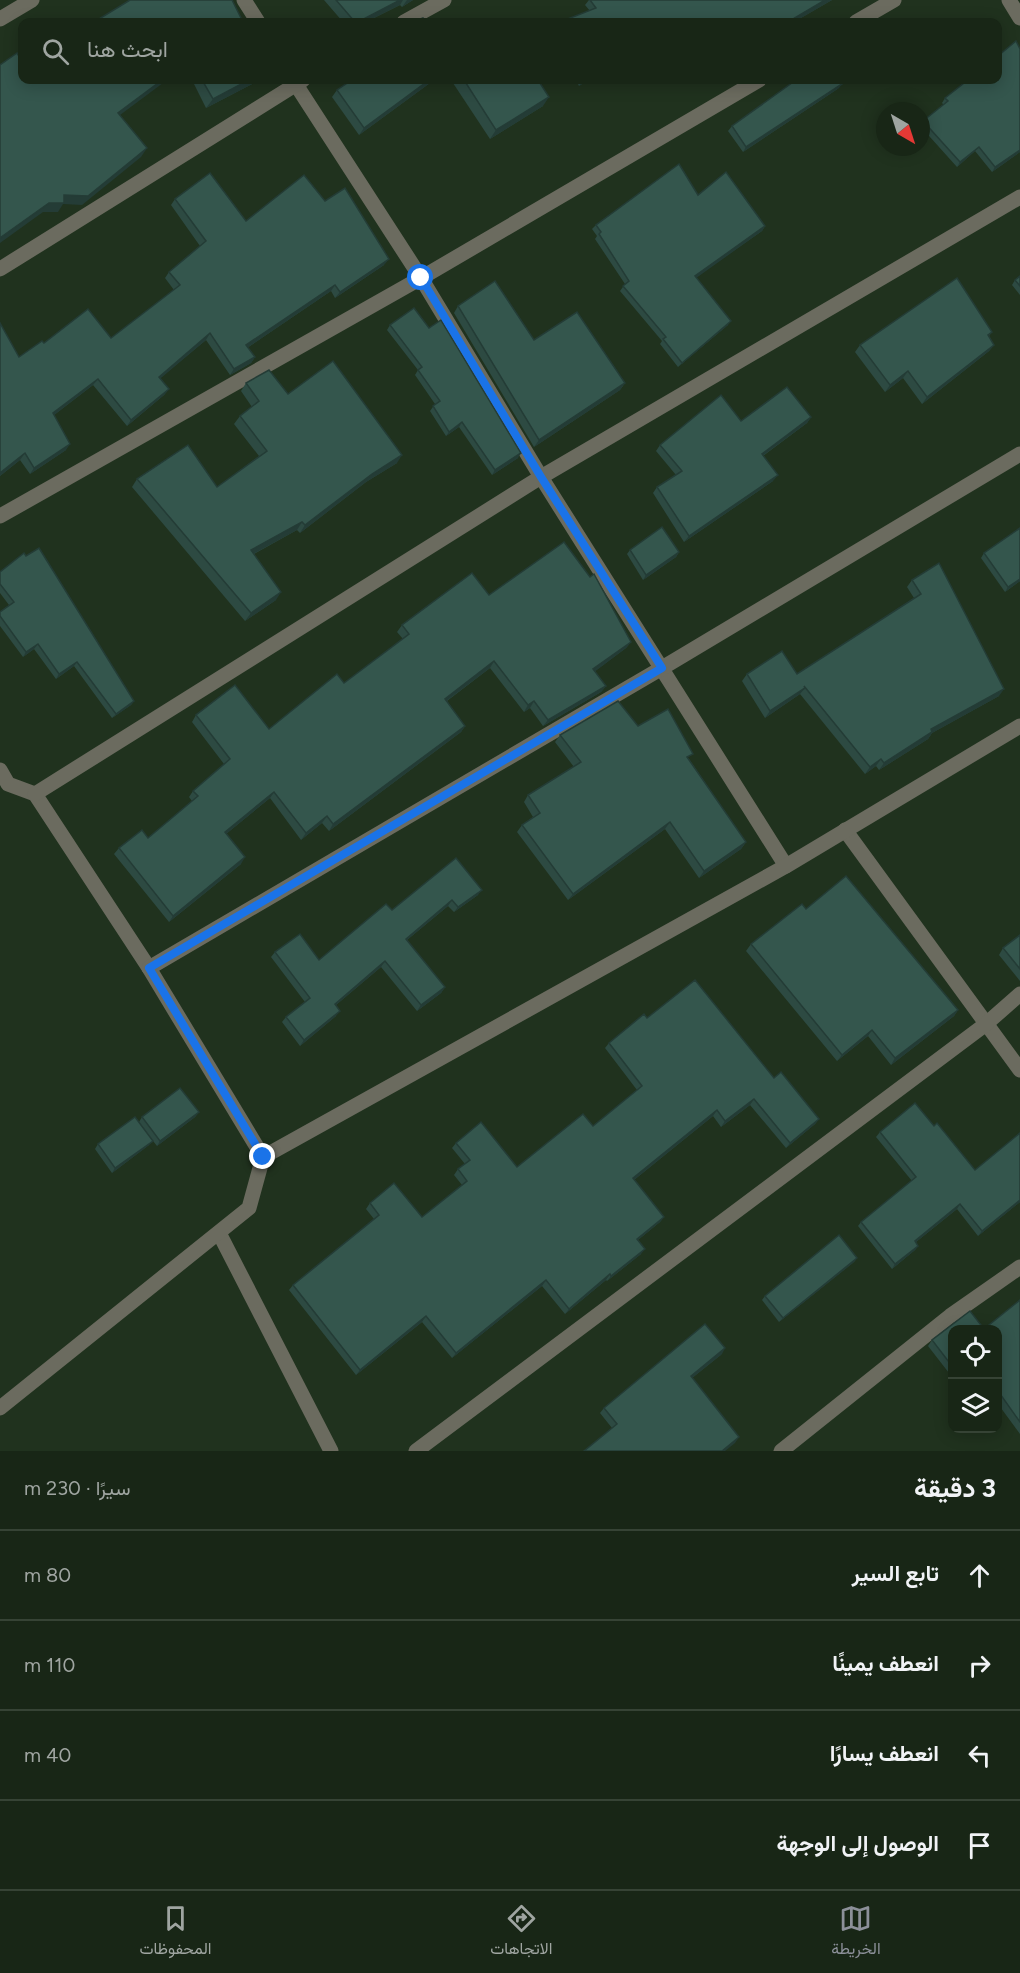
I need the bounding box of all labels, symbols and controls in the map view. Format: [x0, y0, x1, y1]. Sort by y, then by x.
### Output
search box [18, 18, 1002, 84]
icon: search [39, 35, 72, 68]
text: ابحث هنا [87, 36, 168, 63]
north arrow [876, 102, 930, 156]
route start [407, 264, 433, 290]
route end [249, 1143, 275, 1169]
map controls [948, 1325, 1002, 1433]
button: locate [948, 1325, 1002, 1379]
button: layers [948, 1379, 1002, 1433]
text: 3 دقيقة [914, 1472, 996, 1504]
text: سيرًا · 230 m [24, 1476, 131, 1500]
icon: ahead [963, 1559, 996, 1592]
text: تابع السير [852, 1560, 939, 1587]
text: 80 m [24, 1563, 71, 1587]
icon: right [963, 1649, 996, 1682]
text: انعطف يمينًا [832, 1650, 939, 1677]
text: 110 m [24, 1653, 75, 1677]
icon: left [963, 1739, 996, 1772]
text: انعطف يسارًا [830, 1740, 939, 1767]
text: 40 m [24, 1743, 71, 1767]
icon: arrive [963, 1829, 996, 1862]
text: الوصول إلى الوجهة [776, 1830, 939, 1857]
tab: المحفوظات [139, 1902, 212, 1963]
tab: الاتجاهات [490, 1902, 552, 1963]
tab: الخريطة [831, 1902, 881, 1963]

